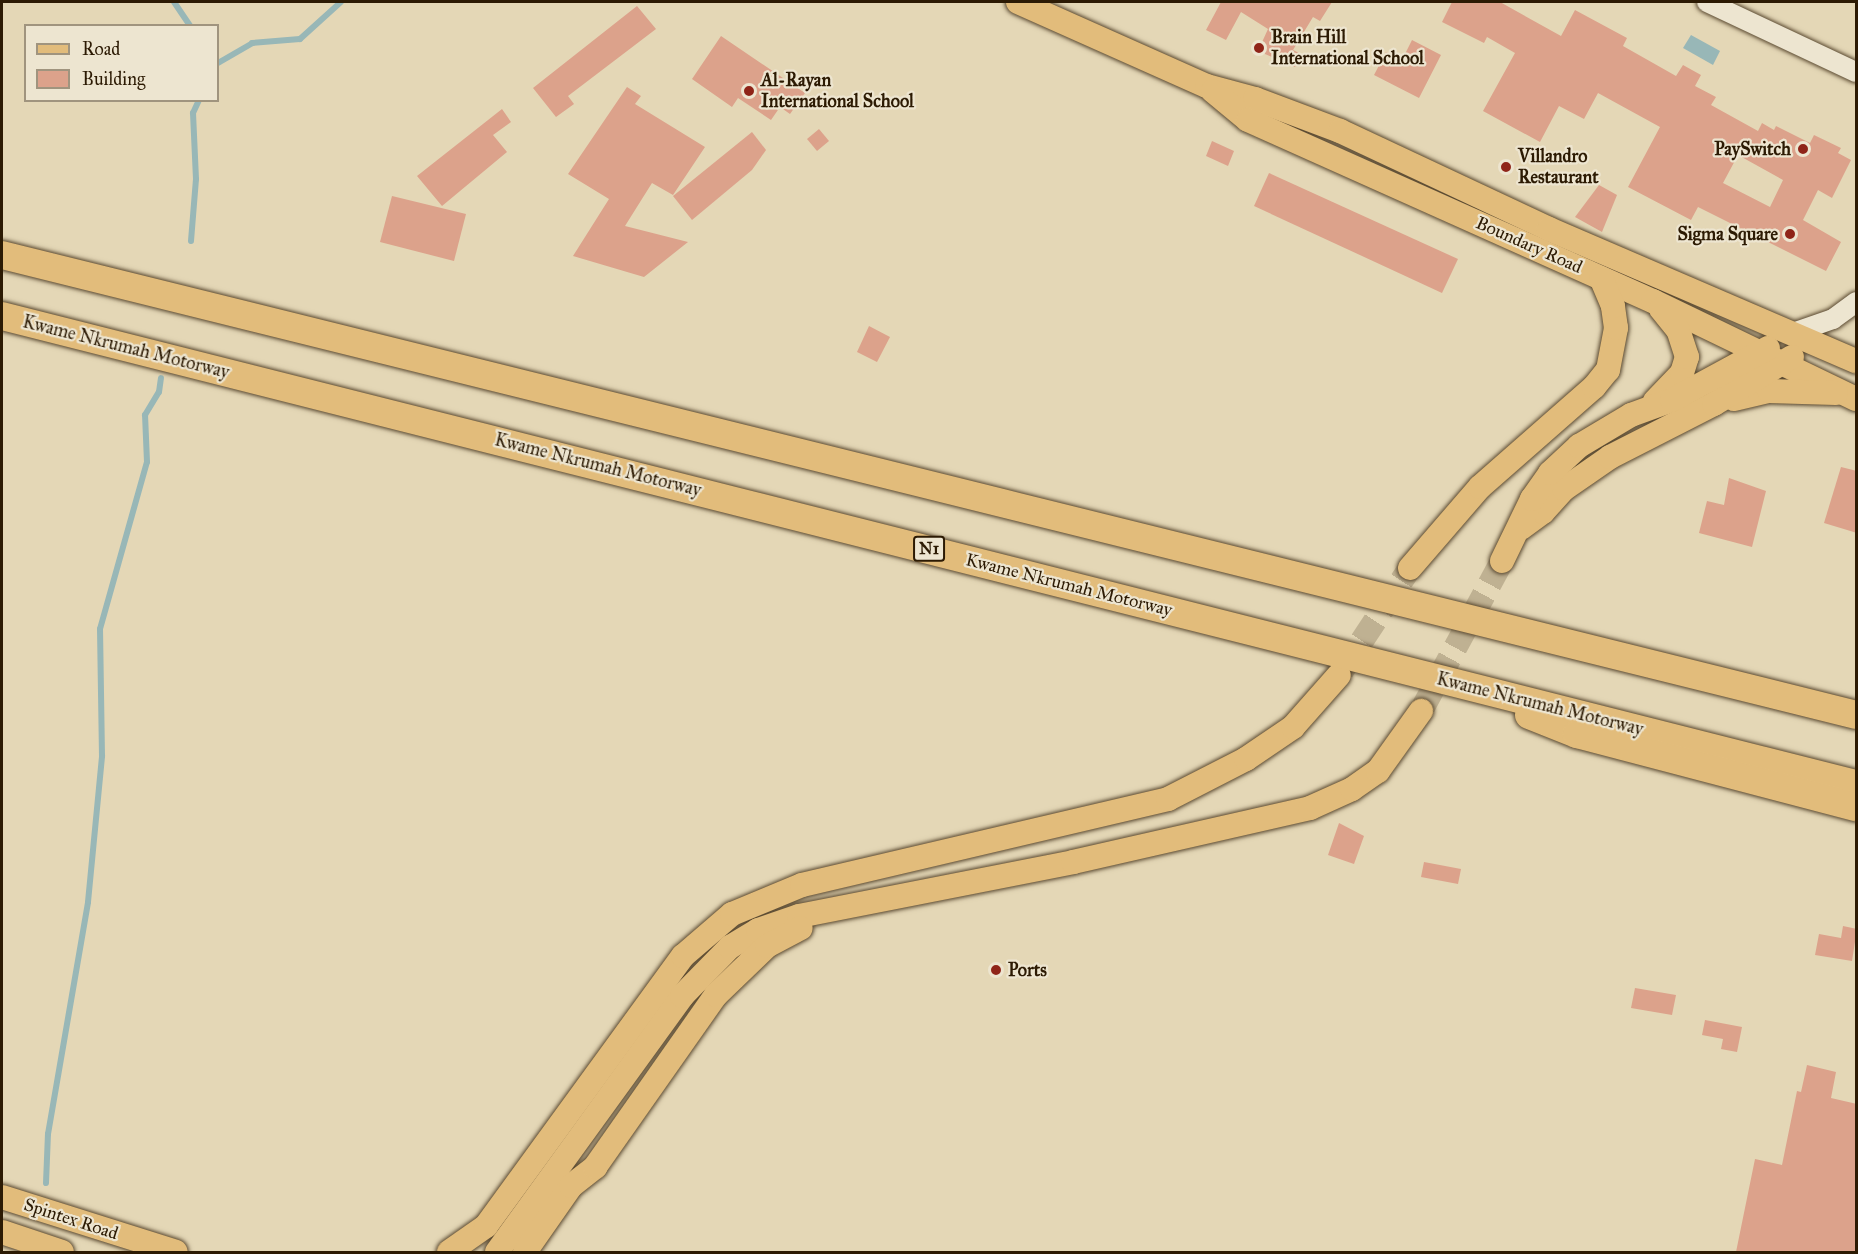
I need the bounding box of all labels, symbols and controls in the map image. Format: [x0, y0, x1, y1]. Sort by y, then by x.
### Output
legend [24, 24, 219, 102]
place label: Brain Hill International School [1271, 27, 1424, 70]
text: Road [82, 38, 120, 60]
marker: Brain Hill International School [1252, 41, 1266, 55]
text: Building [82, 68, 145, 90]
place label: Al-Rayan International School [761, 70, 914, 112]
marker: Al-Rayan International School [742, 84, 756, 98]
place label: PaySwitch [1714, 138, 1791, 160]
marker: PaySwitch [1796, 142, 1810, 156]
place label: Villandro Restaurant [1518, 146, 1599, 188]
marker: Villandro Restaurant [1499, 160, 1513, 174]
street label: Boundary Road [1472, 212, 1586, 278]
place label: Sigma Square [1677, 223, 1778, 245]
marker: Sigma Square [1783, 227, 1797, 241]
street label: Kwame Nkrumah Motorway [20, 311, 232, 383]
street label: Kwame Nkrumah Motorway [492, 429, 704, 501]
road number: N1 [912, 536, 946, 562]
street label: Kwame Nkrumah Motorway [963, 549, 1175, 621]
street label: Kwame Nkrumah Motorway [1434, 668, 1646, 740]
place label: Ports [1008, 959, 1047, 981]
marker: Ports [989, 963, 1003, 977]
street label: Spintex Road [21, 1194, 121, 1244]

